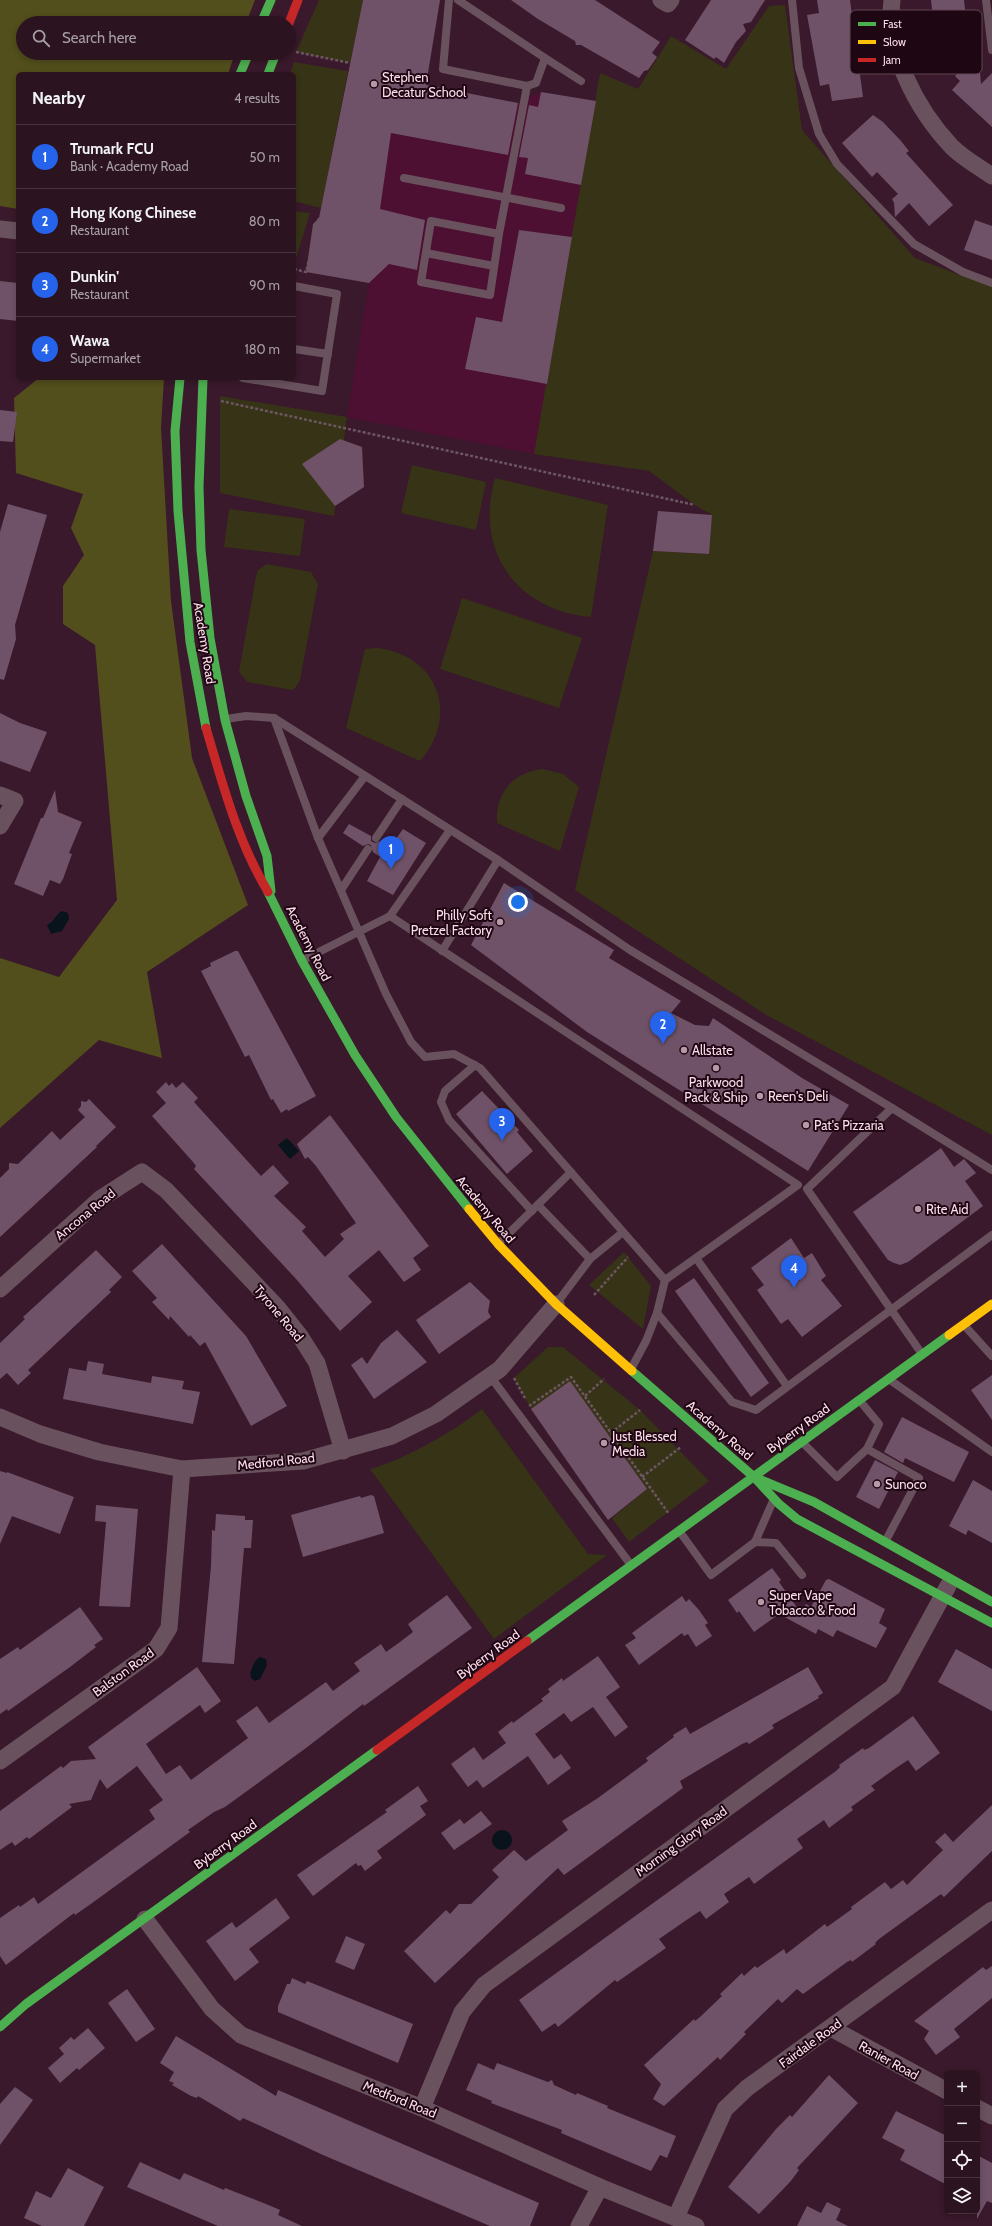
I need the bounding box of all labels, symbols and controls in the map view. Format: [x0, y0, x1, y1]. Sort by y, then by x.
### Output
legend [850, 10, 982, 74]
search box [16, 16, 296, 60]
text: Fast [883, 17, 902, 31]
icon: search [30, 27, 52, 49]
text: Search here [62, 29, 137, 47]
text: Slow [883, 35, 906, 49]
text: Jam [882, 53, 901, 67]
place label: Stephen Decatur School [382, 69, 466, 100]
marker: Stephen Decatur School [369, 79, 379, 89]
text: Nearby [32, 88, 85, 108]
text: 4 results [234, 90, 280, 106]
text: Trumark FCU [70, 140, 154, 158]
text: 1 [43, 149, 47, 165]
text: 50 m [250, 149, 280, 165]
text: Bank · Academy Road [70, 158, 189, 174]
text: Hong Kong Chinese [70, 204, 196, 222]
text: 2 [42, 213, 48, 229]
text: 80 m [249, 213, 280, 229]
text: Restaurant [70, 222, 129, 238]
text: Dunkin' [70, 268, 119, 286]
text: 3 [41, 277, 49, 293]
text: 90 m [249, 277, 280, 293]
text: Restaurant [70, 286, 129, 302]
text: Wawa [70, 332, 109, 350]
text: 4 [41, 341, 49, 357]
text: 180 m [244, 341, 280, 357]
text: Supermarket [70, 350, 141, 366]
street label: Academy Road [191, 601, 219, 685]
pin: 1 [378, 836, 404, 869]
your location [508, 892, 528, 912]
street label: Academy Road [283, 902, 335, 984]
place label: Philly Soft Pretzel Factory [411, 907, 493, 938]
marker: Philly Soft Pretzel Factory [495, 917, 505, 927]
pin: 2 [650, 1011, 676, 1044]
place label: Allstate [692, 1042, 733, 1058]
marker: Allstate [679, 1045, 689, 1055]
marker: Parkwood Pack & Ship [711, 1063, 721, 1073]
place label: Parkwood Pack & Ship [684, 1074, 748, 1105]
place label: Reen's Deli [768, 1088, 828, 1104]
marker: Reen's Deli [755, 1091, 765, 1101]
pin: 3 [489, 1108, 515, 1141]
place label: Pat's Pizzaria [814, 1117, 885, 1133]
marker: Pat's Pizzaria [801, 1120, 811, 1130]
street label: Academy Road [453, 1172, 519, 1246]
street label: Ancona Road [52, 1185, 118, 1243]
place label: Rite Aid [926, 1201, 968, 1217]
marker: Rite Aid [913, 1204, 923, 1214]
pin: 4 [781, 1255, 807, 1288]
street label: Tyrone Road [251, 1282, 307, 1344]
street label: Academy Road [684, 1397, 756, 1463]
street label: Byberry Road [763, 1400, 833, 1456]
place label: Just Blessed Media [611, 1428, 677, 1459]
marker: Just Blessed Media [599, 1438, 609, 1448]
street label: Medford Road [236, 1449, 316, 1473]
place label: Sunoco [885, 1476, 927, 1492]
marker: Sunoco [872, 1479, 882, 1489]
place label: Super Vape Tobacco & Food [769, 1587, 856, 1618]
marker: Super Vape Tobacco & Food [756, 1597, 766, 1607]
street label: Byberry Road [453, 1626, 523, 1682]
street label: Balston Road [89, 1644, 157, 1700]
street label: Morning Glory Road [632, 1803, 730, 1879]
street label: Byberry Road [190, 1816, 260, 1872]
street label: Fairdale Road [776, 2015, 844, 2071]
street label: Ranier Road [856, 2037, 922, 2083]
map controls [944, 2070, 980, 2214]
button: + [944, 2070, 980, 2106]
street label: Medford Road [361, 2077, 439, 2121]
button: − [944, 2106, 980, 2142]
button: locate [944, 2142, 980, 2178]
button: layers [944, 2178, 980, 2214]

